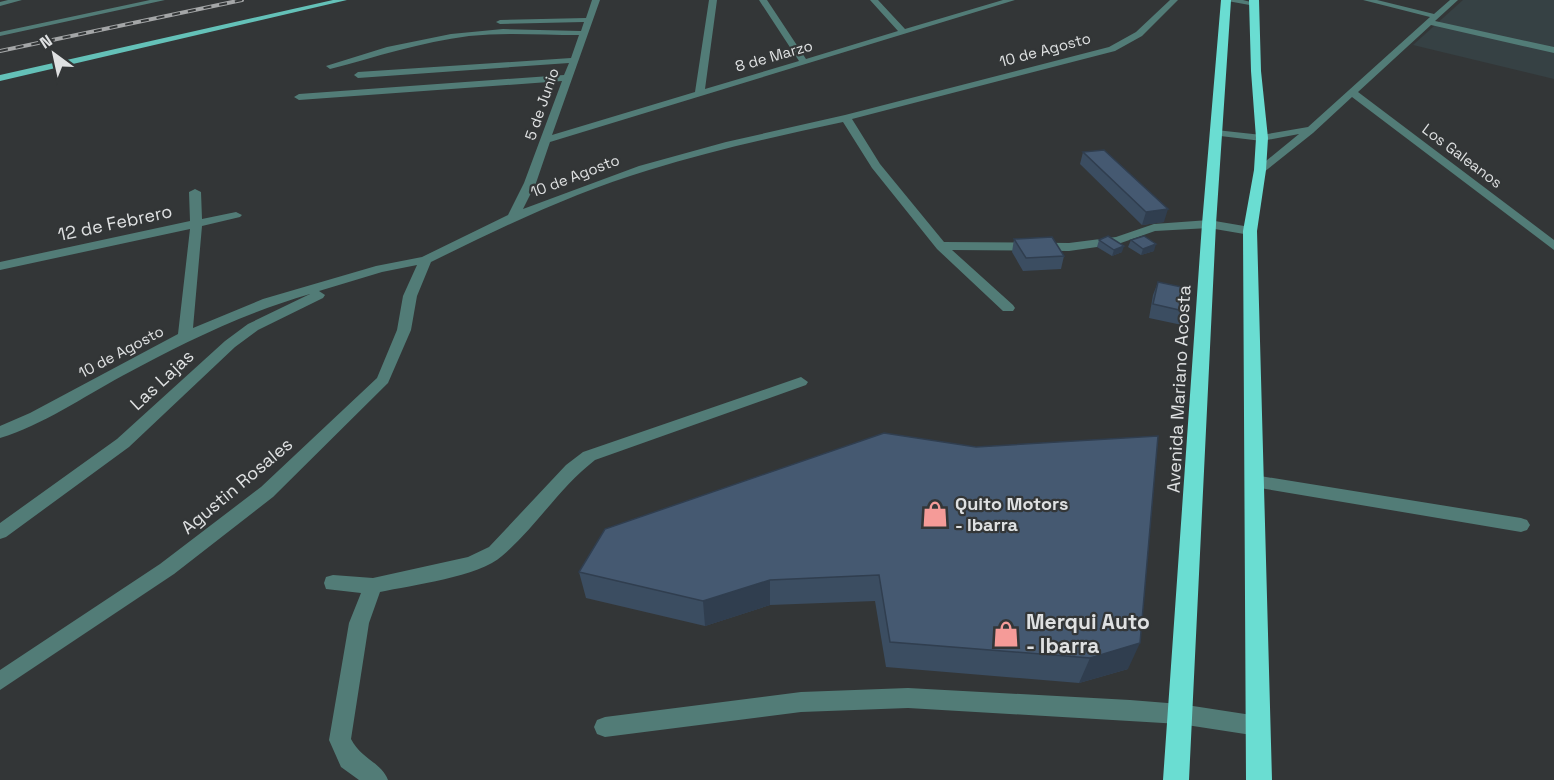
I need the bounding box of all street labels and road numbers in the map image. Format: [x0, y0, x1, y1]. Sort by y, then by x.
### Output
street label: 10 de Agosto [997, 28, 1093, 71]
street label: 8 de Marzo [733, 35, 815, 76]
street label: 5 de Junio [520, 65, 563, 142]
street label: Los Galeanos [1419, 119, 1506, 192]
street label: 10 de Agosto [528, 150, 622, 201]
street label: 12 de Febrero [56, 199, 174, 246]
street label: Avenida Mariano Acosta [1162, 284, 1195, 493]
street label: 10 de Agosto [75, 321, 167, 382]
street label: Las Lajas [125, 344, 198, 415]
street label: Agustin Rosales [176, 432, 297, 539]

